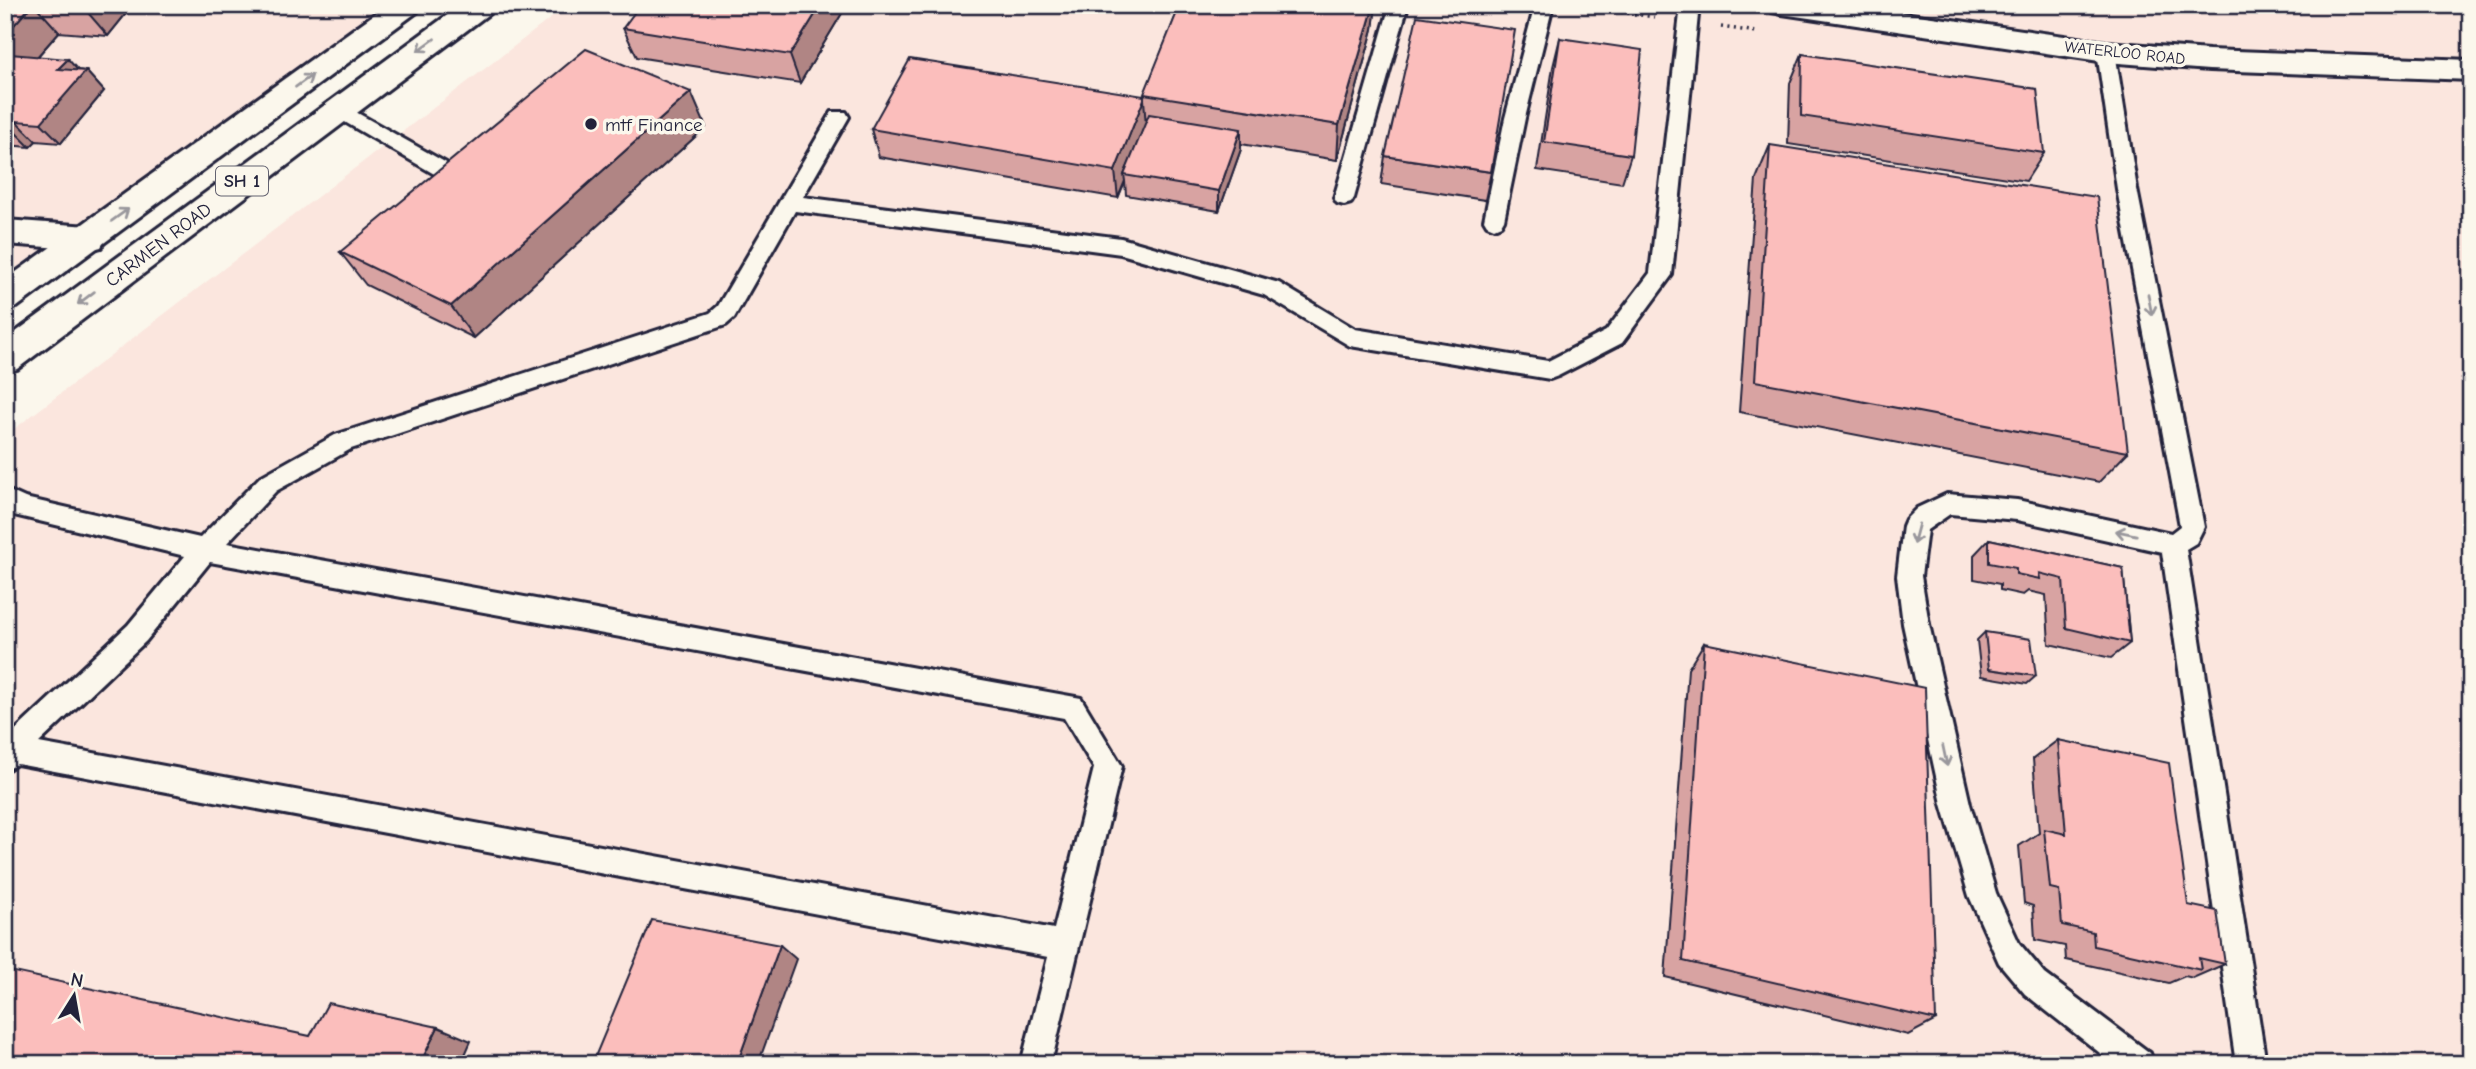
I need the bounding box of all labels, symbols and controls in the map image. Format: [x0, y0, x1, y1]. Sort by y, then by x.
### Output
one-way arrow [417, 38, 436, 52]
street label: WATERLOO ROAD [2064, 38, 2186, 68]
one-way arrow [294, 73, 312, 88]
place label: mtf Finance [605, 114, 703, 136]
marker: mtf Finance [583, 116, 599, 132]
road number: SH 1 [216, 166, 268, 196]
street label: CARMEN ROAD [101, 198, 216, 292]
one-way arrow [110, 208, 129, 222]
one-way arrow [77, 291, 96, 306]
one-way arrow [2143, 293, 2157, 316]
one-way arrow [1909, 522, 1922, 544]
one-way arrow [2115, 526, 2138, 540]
one-way arrow [1940, 745, 1953, 767]
north arrow [38, 960, 108, 1030]
text: N [69, 968, 85, 992]

